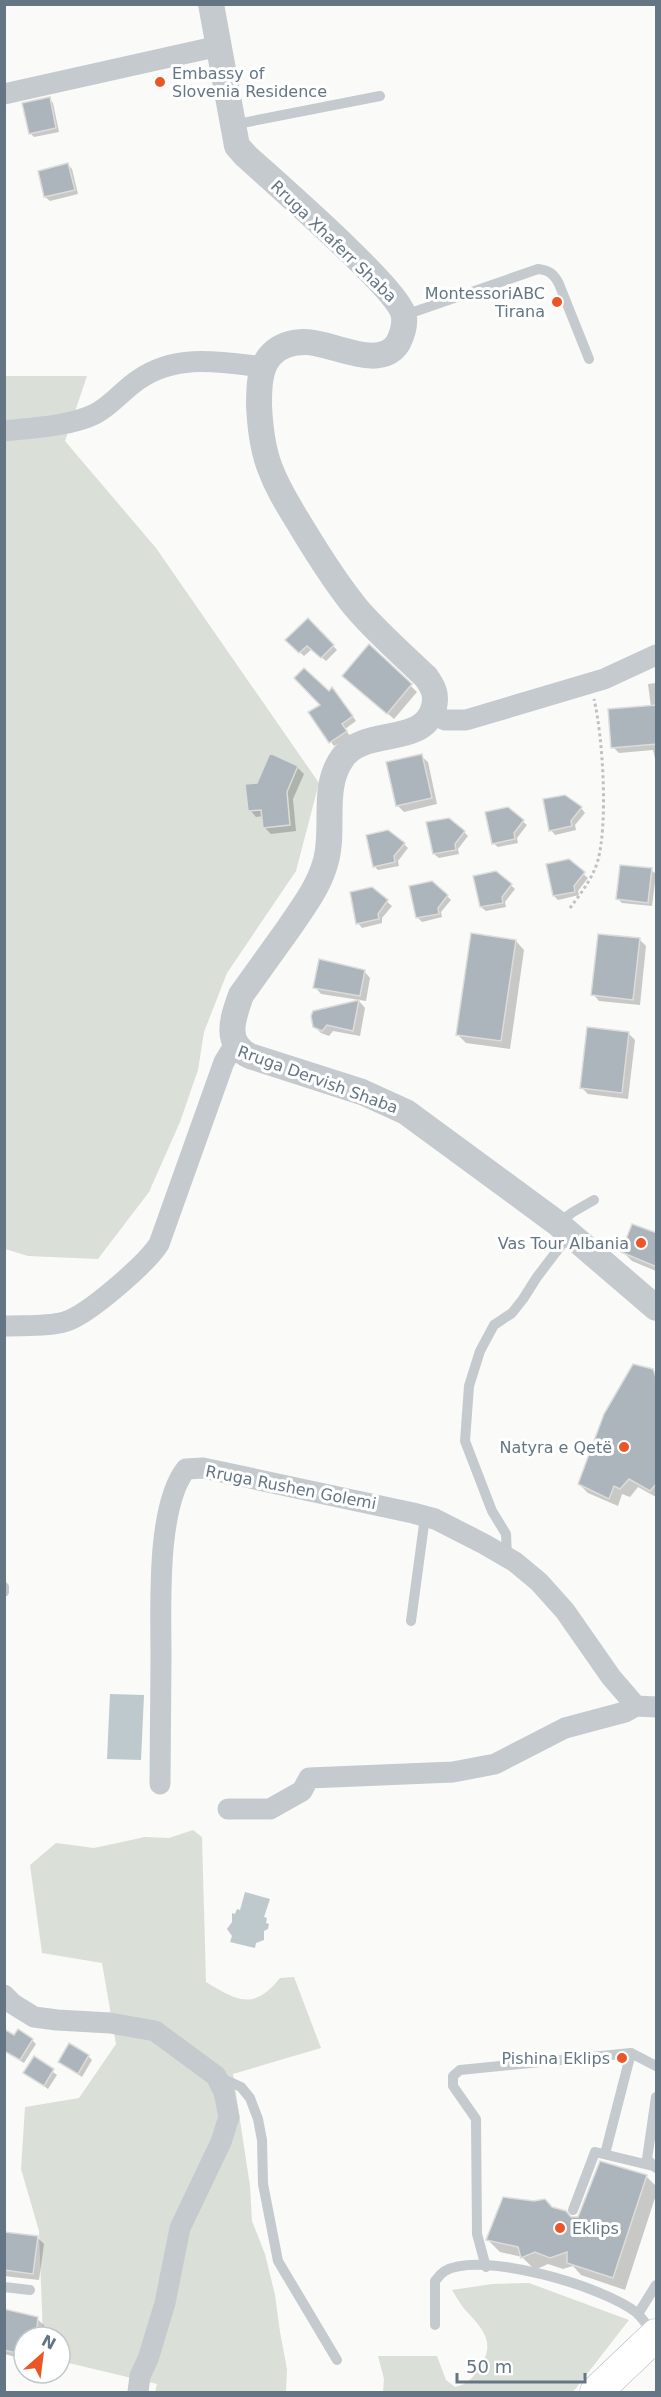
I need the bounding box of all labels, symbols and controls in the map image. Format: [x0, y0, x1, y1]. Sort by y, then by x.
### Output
place label: Embassy of Slovenia Residence [172, 64, 327, 101]
marker: Embassy of Slovenia Residence [153, 75, 167, 89]
street label: Rruga Xhaferr Shaba [267, 176, 400, 306]
place label: MontessoriABC Tirana [425, 284, 545, 321]
marker: MontessoriABC Tirana [550, 295, 564, 309]
street label: Rruga Dervish Shaba [235, 1042, 401, 1117]
place label: Vas Tour Albania [498, 1234, 629, 1253]
marker: Vas Tour Albania [634, 1236, 648, 1250]
place label: Natyra e Qetë [500, 1438, 612, 1457]
marker: Natyra e Qetë [617, 1440, 631, 1454]
street label: Rruga Rushen Golemi [204, 1462, 378, 1513]
place label: Pishina Eklips [502, 2049, 610, 2068]
marker: Pishina Eklips [615, 2051, 629, 2065]
place label: Eklips [572, 2219, 619, 2238]
marker: Eklips [553, 2221, 567, 2235]
north arrow [12, 2325, 72, 2385]
text: N [38, 2331, 59, 2354]
scale bar [457, 2346, 584, 2384]
text: 50 m [466, 2356, 512, 2377]

